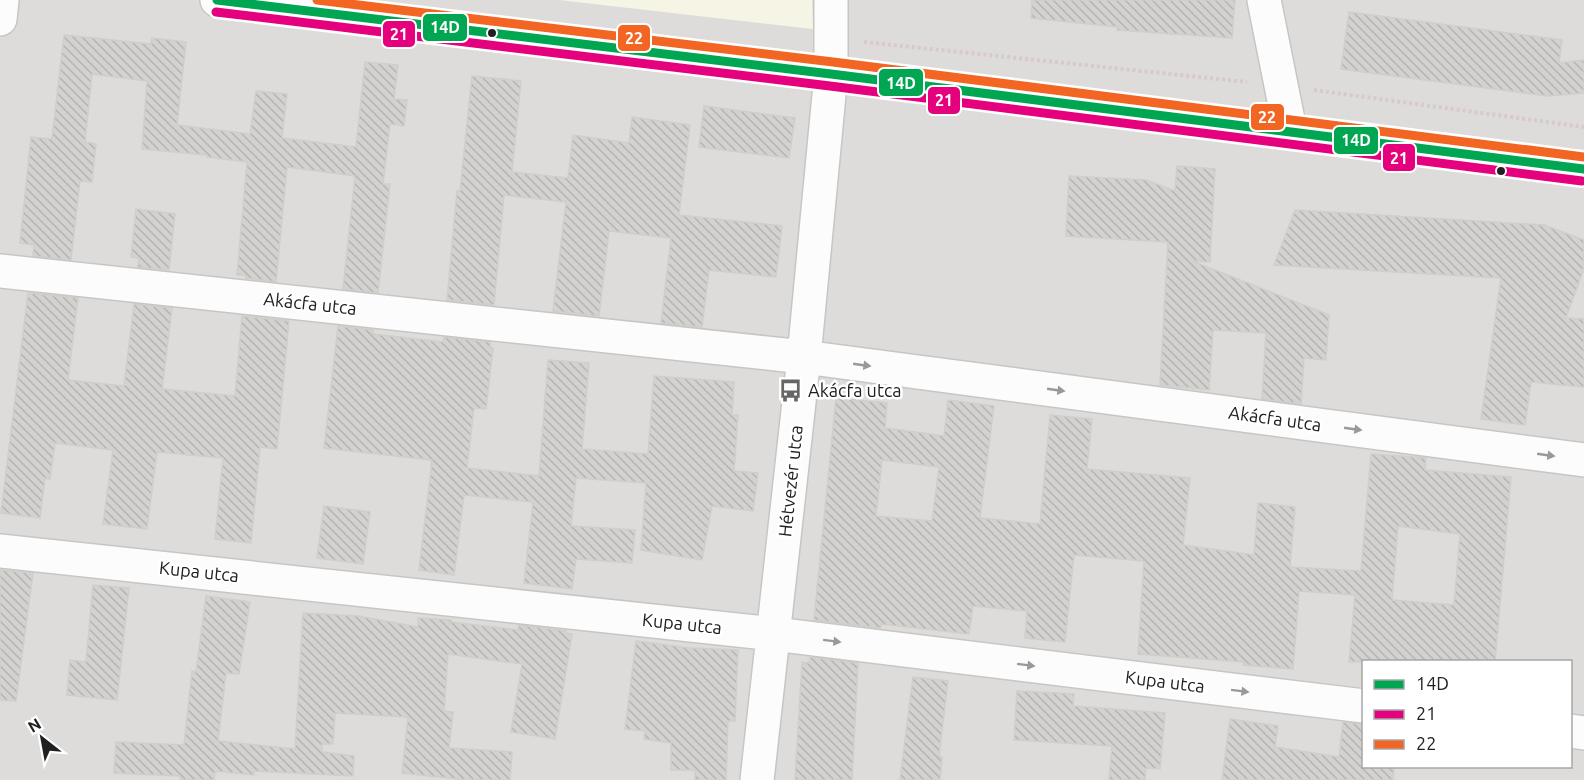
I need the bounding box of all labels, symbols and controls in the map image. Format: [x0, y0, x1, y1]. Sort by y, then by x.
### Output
line badge: 14D [422, 13, 468, 42]
text: 14D [430, 18, 460, 36]
line badge: 21 [382, 20, 416, 48]
line badge: 22 [617, 24, 651, 52]
text: 21 [390, 25, 408, 43]
unlabelled marker [486, 27, 498, 39]
text: 22 [625, 29, 643, 47]
line badge: 14D [878, 68, 924, 97]
text: 14D [886, 74, 916, 92]
line badge: 21 [927, 86, 961, 115]
text: 21 [935, 91, 953, 109]
line badge: 22 [1250, 103, 1285, 131]
text: 22 [1258, 108, 1276, 126]
line badge: 14D [1333, 126, 1379, 155]
text: 14D [1341, 131, 1371, 149]
line badge: 21 [1382, 143, 1416, 172]
text: 21 [1390, 149, 1408, 167]
unlabelled marker [1495, 165, 1507, 177]
street label: Akácfa utca [263, 288, 358, 318]
one-way arrow [853, 360, 872, 369]
bus stop icon: Akácfa utca [777, 378, 803, 404]
place label: Akácfa utca [808, 380, 902, 400]
one-way arrow [1046, 385, 1065, 395]
street label: Akácfa utca [1227, 402, 1323, 434]
street label: Hétvezér utca [774, 424, 806, 538]
one-way arrow [1344, 425, 1363, 434]
one-way arrow [1537, 450, 1556, 459]
street label: Kupa utca [158, 557, 240, 585]
street label: Kupa utca [641, 609, 723, 637]
one-way arrow [823, 636, 842, 646]
one-way arrow [1017, 660, 1036, 670]
legend [1362, 660, 1572, 768]
street label: Kupa utca [1124, 666, 1206, 696]
text: 14D [1416, 673, 1449, 693]
one-way arrow [1231, 686, 1250, 696]
text: 21 [1416, 703, 1436, 723]
north arrow [12, 708, 72, 768]
text: N [25, 714, 44, 736]
text: 22 [1416, 733, 1436, 753]

